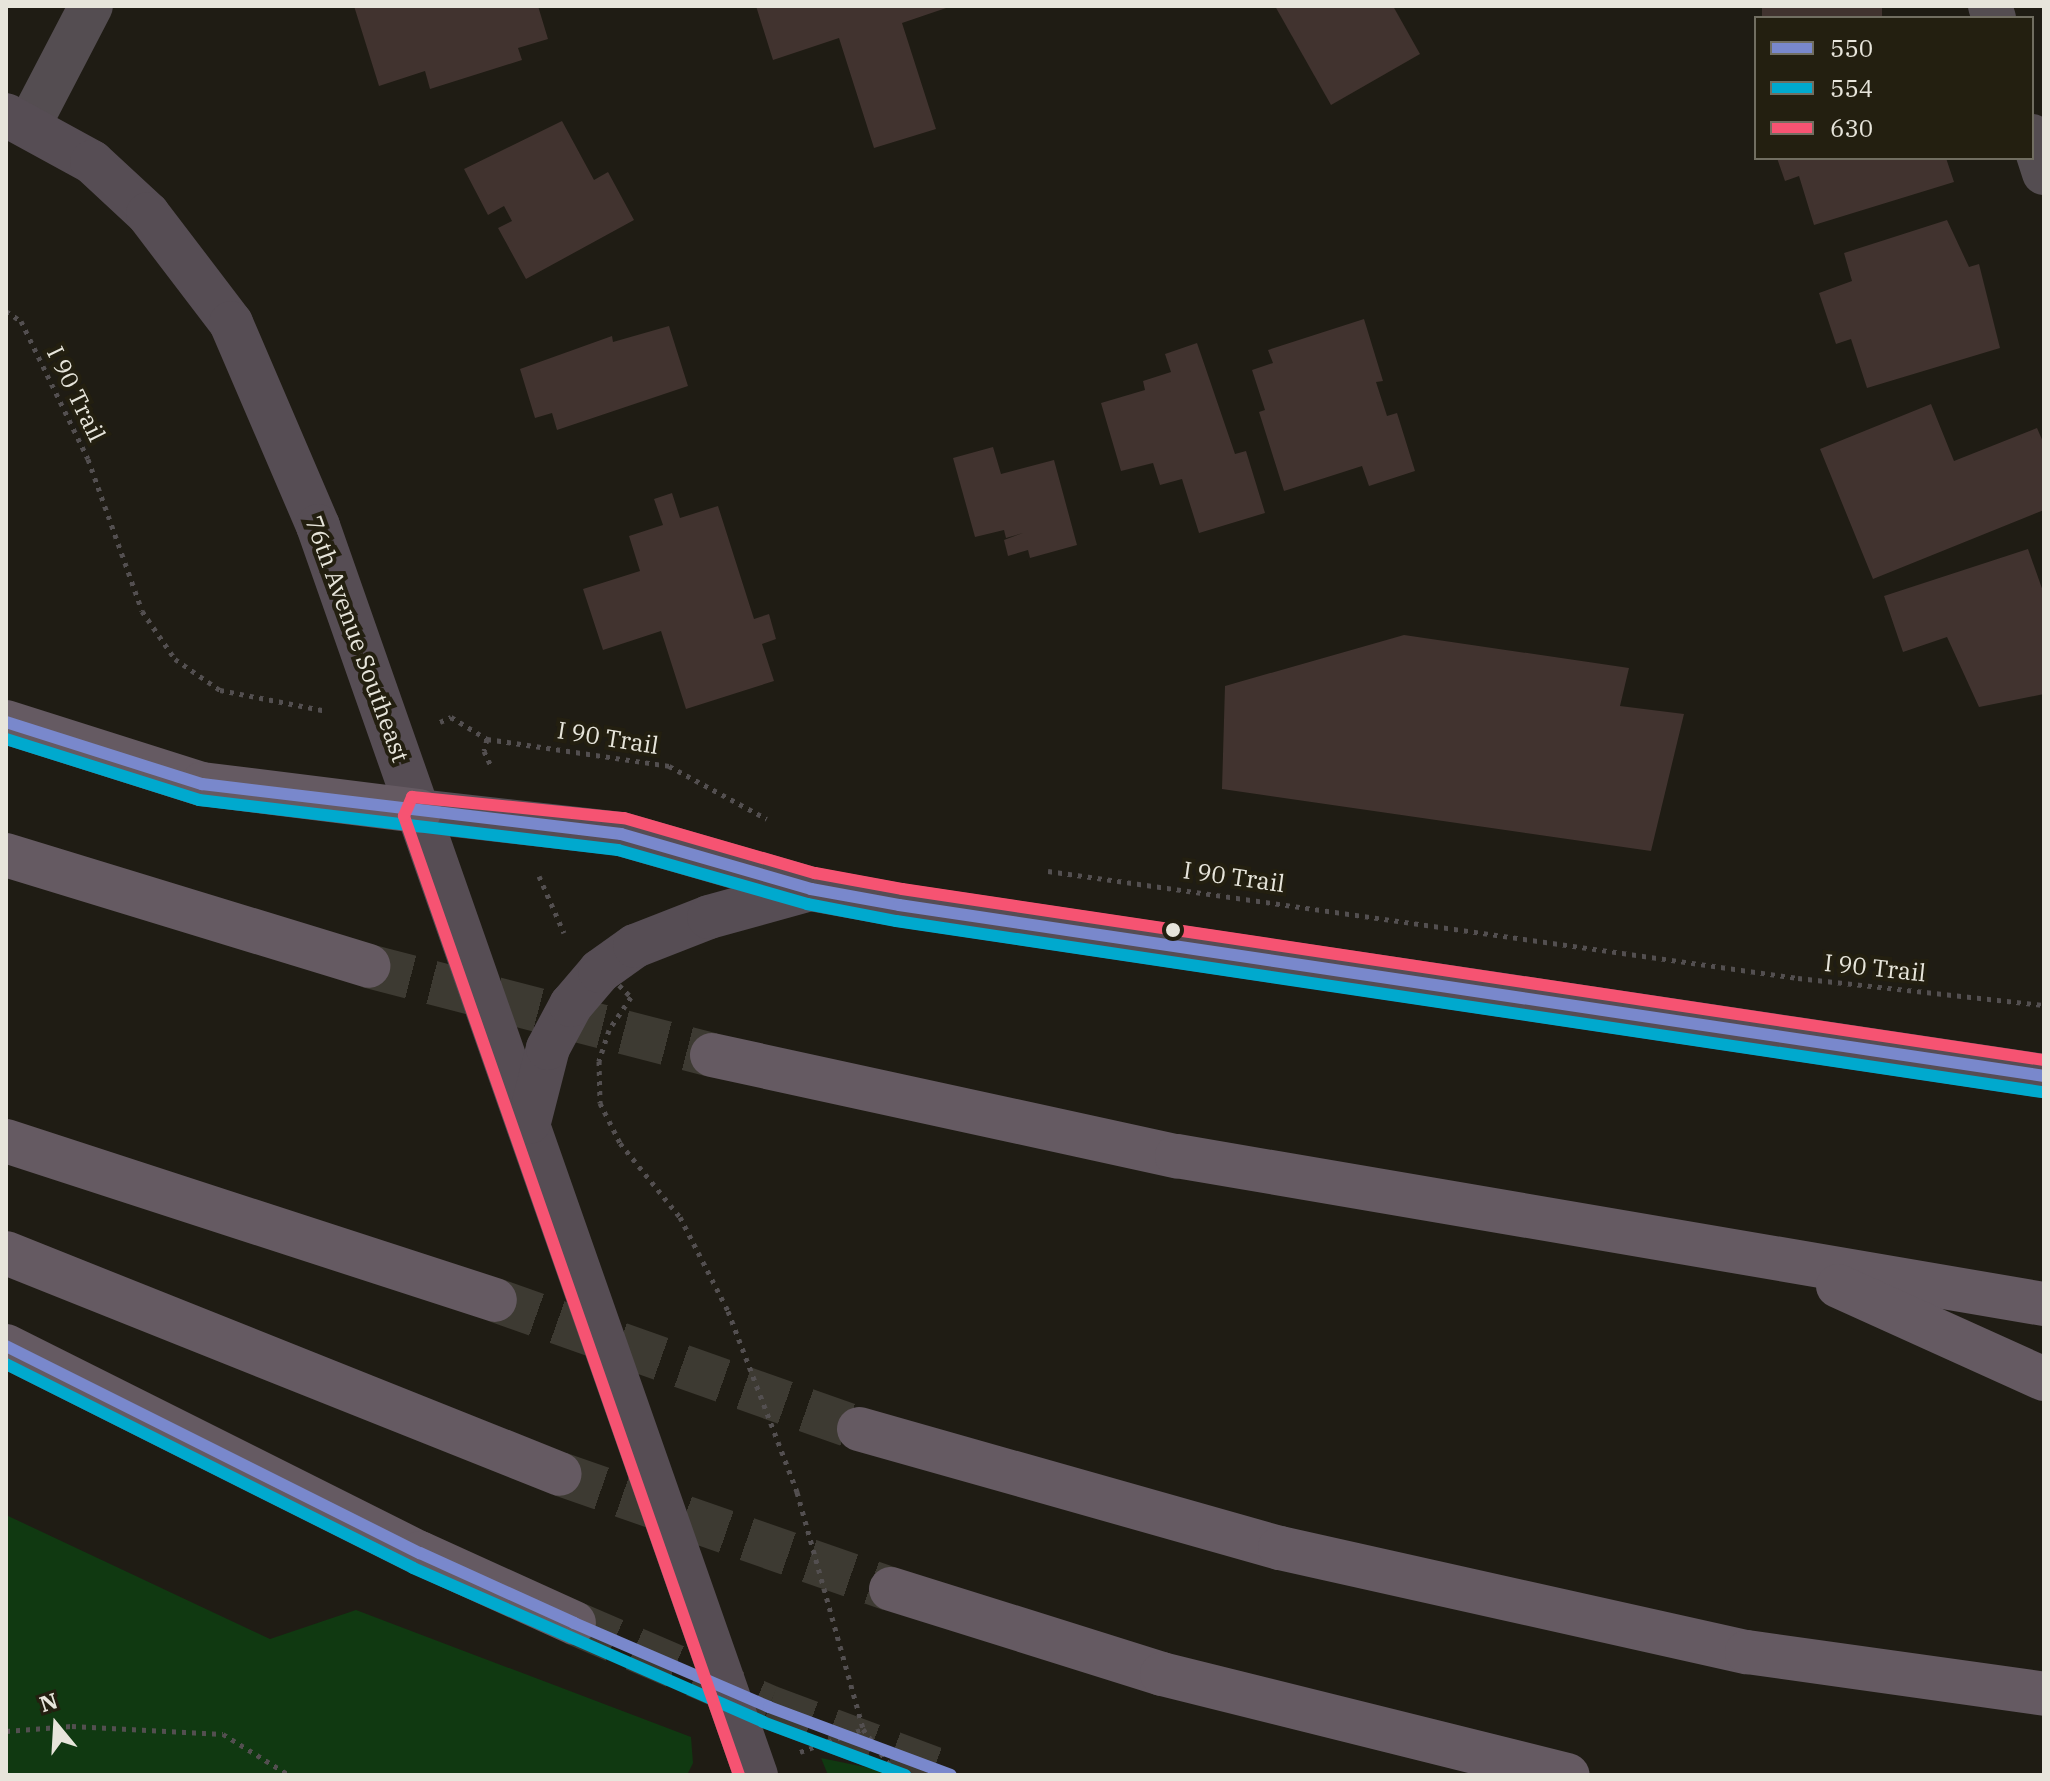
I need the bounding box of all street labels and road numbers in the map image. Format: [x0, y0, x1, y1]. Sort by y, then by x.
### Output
street label: I 90 Trail [41, 342, 111, 446]
street label: 76th Avenue Southeast [299, 512, 415, 766]
street label: I 90 Trail [555, 716, 661, 760]
street label: I 90 Trail [1181, 856, 1287, 898]
street label: I 90 Trail [1823, 948, 1927, 988]

